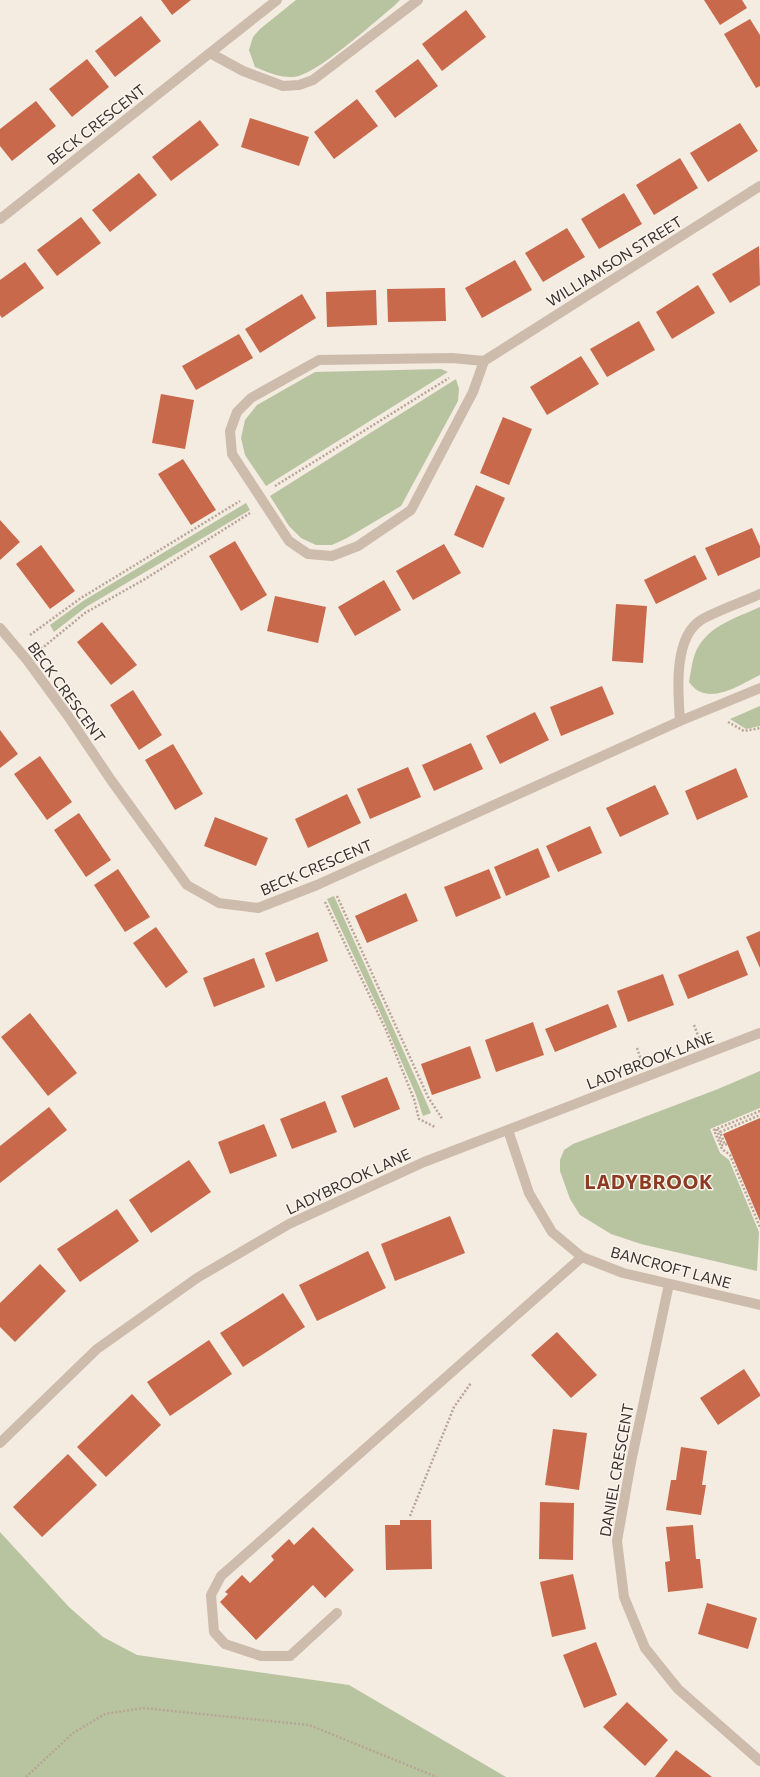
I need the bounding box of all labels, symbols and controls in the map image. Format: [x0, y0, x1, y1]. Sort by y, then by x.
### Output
street label: BECK CRESCENT [43, 80, 149, 168]
street label: WILLIAMSON STREET [543, 212, 685, 310]
street label: BECK CRESCENT [24, 638, 110, 746]
street label: BECK CRESCENT [257, 835, 375, 899]
street label: LADYBROOK LANE [584, 1027, 716, 1093]
street label: LADYBROOK LANE [283, 1144, 413, 1218]
district label: LADYBROOK [584, 1170, 714, 1193]
street label: BANCROFT LANE [609, 1242, 733, 1292]
street label: DANIEL CRESCENT [595, 1402, 637, 1538]

